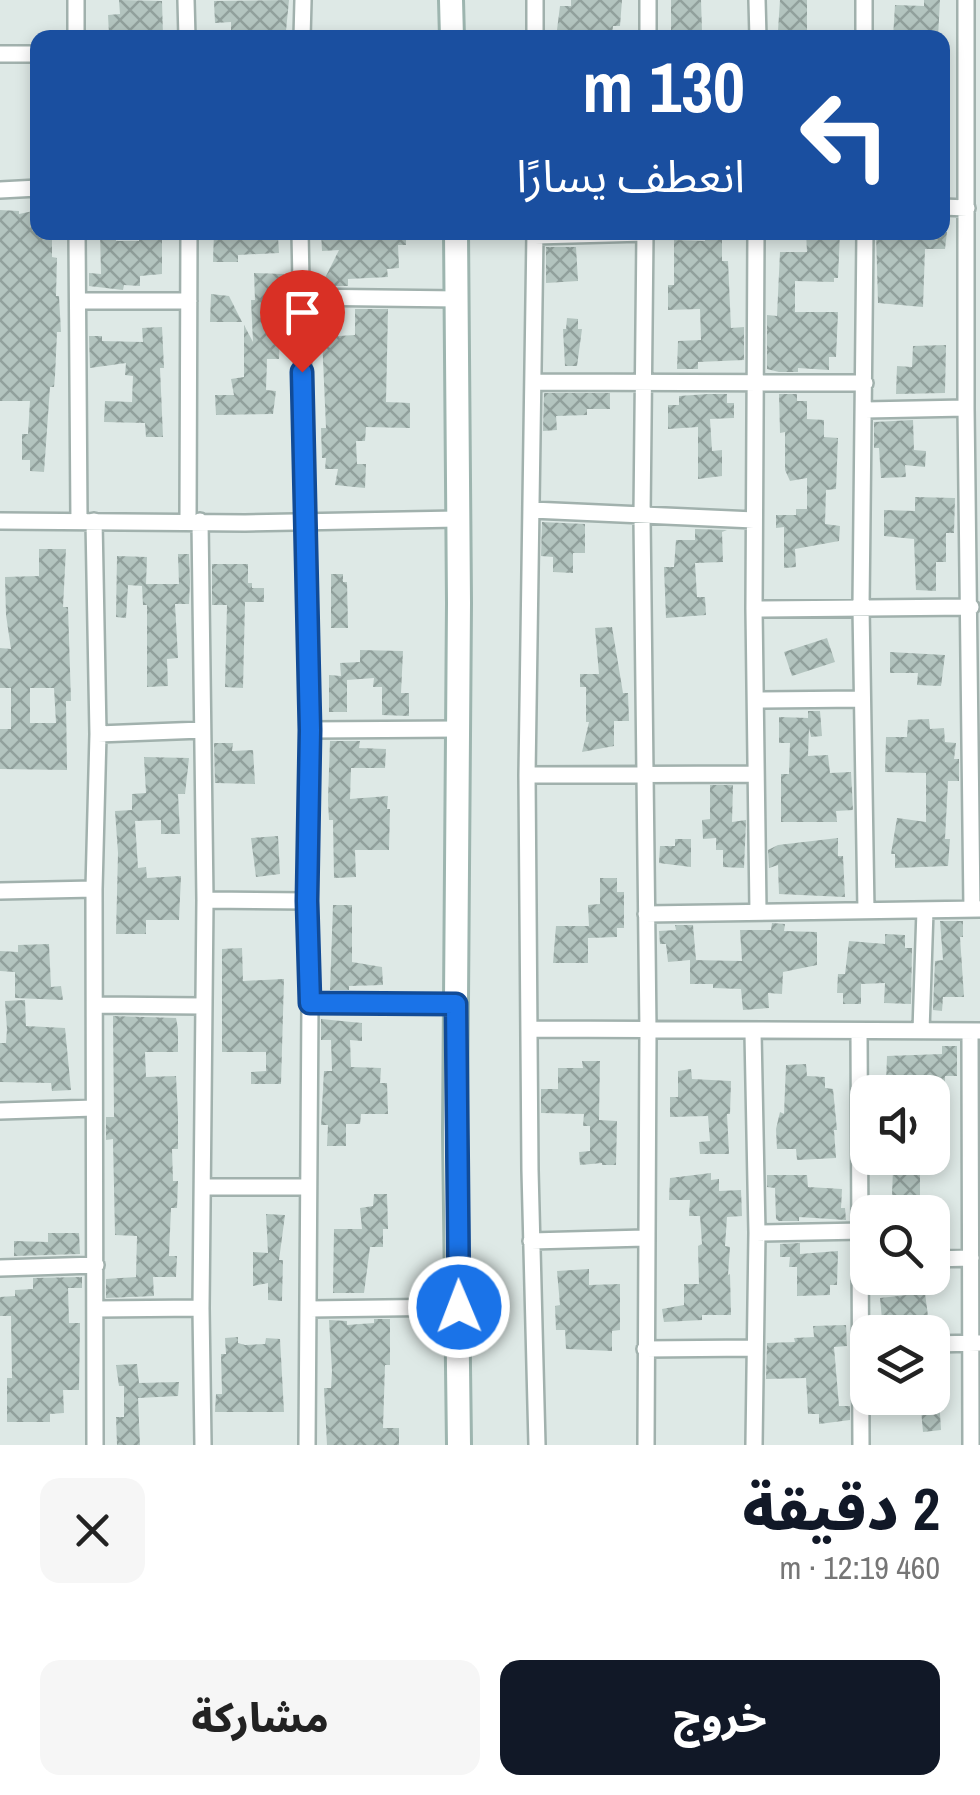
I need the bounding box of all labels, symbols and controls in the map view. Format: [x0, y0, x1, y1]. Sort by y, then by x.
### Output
text: 130 m [582, 40, 745, 134]
icon: left [780, 70, 910, 200]
text: انعطف يسارًا [516, 145, 745, 206]
pin [260, 270, 345, 373]
icon: arrive [275, 285, 330, 340]
map controls [850, 1075, 950, 1415]
button: sound [850, 1075, 950, 1175]
button: search [850, 1195, 950, 1295]
position arrow [407, 1255, 511, 1359]
button: layers [850, 1315, 950, 1415]
text: 2 دقيقة [742, 1468, 940, 1549]
button: close [40, 1478, 145, 1583]
text: 460 m · 12:19 [780, 1546, 940, 1589]
button: مشاركة [40, 1660, 480, 1775]
button: خروج [500, 1660, 940, 1775]

